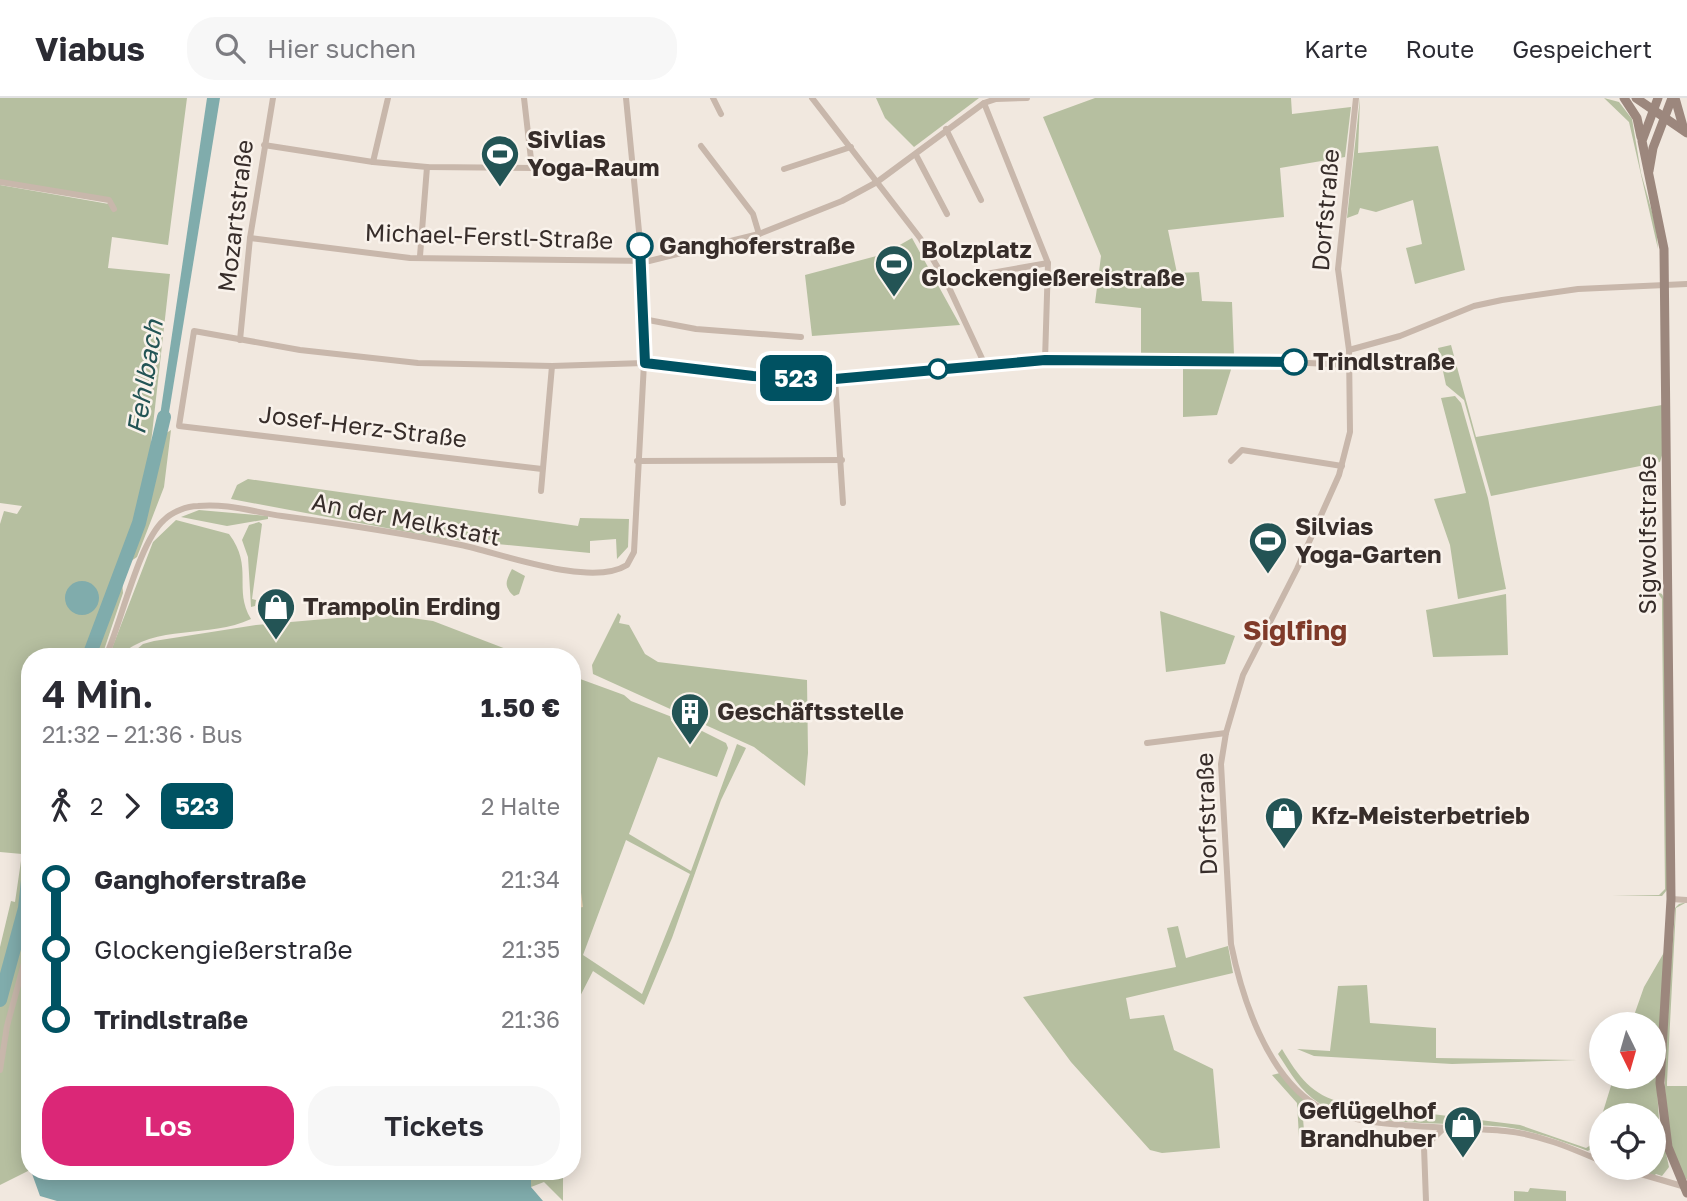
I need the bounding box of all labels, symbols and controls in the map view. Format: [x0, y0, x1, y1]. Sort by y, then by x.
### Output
search box [187, 17, 677, 80]
text: Viabus [35, 29, 145, 68]
icon: search [211, 29, 249, 67]
text: Hier suchen [267, 33, 416, 64]
text: Karte [1304, 34, 1368, 63]
text: Route [1406, 34, 1474, 63]
text: Gespeichert [1512, 34, 1652, 63]
place label: Sivlias Yoga-Raum [527, 124, 659, 181]
sports icon: Sivlias Yoga-Raum [479, 133, 521, 188]
street label: Mozartstraße [211, 138, 258, 294]
street label: Dorfstraße [1305, 148, 1344, 272]
street label: Michael-Ferstl-Straße [364, 217, 614, 254]
place label: Ganghoferstraße [659, 230, 855, 259]
marker: Ganghoferstraße [627, 233, 653, 259]
place label: Bolzplatz Glockengießereistraße [921, 234, 1185, 291]
sports icon: Bolzplatz Glockengießereistraße [873, 243, 915, 298]
water label: Fehlbach [120, 316, 169, 436]
place label: Trindlstraße [1313, 346, 1455, 375]
marker: Trindlstraße [1281, 349, 1307, 375]
line badge: 523 [756, 355, 836, 401]
unlabelled marker [928, 359, 948, 379]
text: 523 [774, 363, 818, 392]
street label: Josef-Herz-Straße [257, 398, 469, 453]
street label: Sigwolfstraße [1632, 456, 1661, 614]
street label: An der Melkstatt [310, 486, 503, 551]
place label: Silvias Yoga-Garten [1295, 511, 1442, 568]
sports icon: Silvias Yoga-Garten [1247, 520, 1289, 575]
shop icon: Trampolin Erding [255, 586, 297, 641]
place label: Trampolin Erding [303, 591, 500, 620]
district label: Siglfing [1243, 613, 1347, 646]
text: 4 Min. [42, 671, 154, 716]
building icon: Geschäftsstelle [669, 691, 711, 746]
text: 1.50 € [481, 692, 560, 723]
place label: Geschäftsstelle [717, 696, 904, 725]
text: 21:32 – 21:36 · Bus [42, 720, 243, 748]
street label: Dorfstraße [1189, 752, 1222, 876]
icon: walk [42, 787, 80, 825]
icon: forward [113, 787, 151, 825]
text: 523 [175, 791, 219, 820]
text: 2 [90, 792, 103, 820]
text: 2 Halte [481, 792, 560, 820]
shop icon: Kfz-Meisterbetrieb [1263, 795, 1305, 850]
place label: Kfz-Meisterbetrieb [1311, 800, 1530, 829]
text: Ganghoferstraße [94, 864, 306, 895]
text: 21:34 [501, 865, 560, 893]
text: Glockengießerstraße [94, 934, 353, 965]
text: 21:35 [502, 935, 560, 963]
text: Trindlstraße [94, 1004, 248, 1035]
text: 21:36 [501, 1005, 560, 1033]
north arrow [1589, 1012, 1666, 1088]
map controls [1589, 1012, 1666, 1180]
button: Los [42, 1086, 294, 1166]
button: Tickets [308, 1086, 560, 1166]
place label: Geflügelhof Brandhuber [1299, 1095, 1436, 1152]
button: locate [1589, 1103, 1666, 1180]
shop icon: Geflügelhof Brandhuber [1442, 1104, 1484, 1159]

